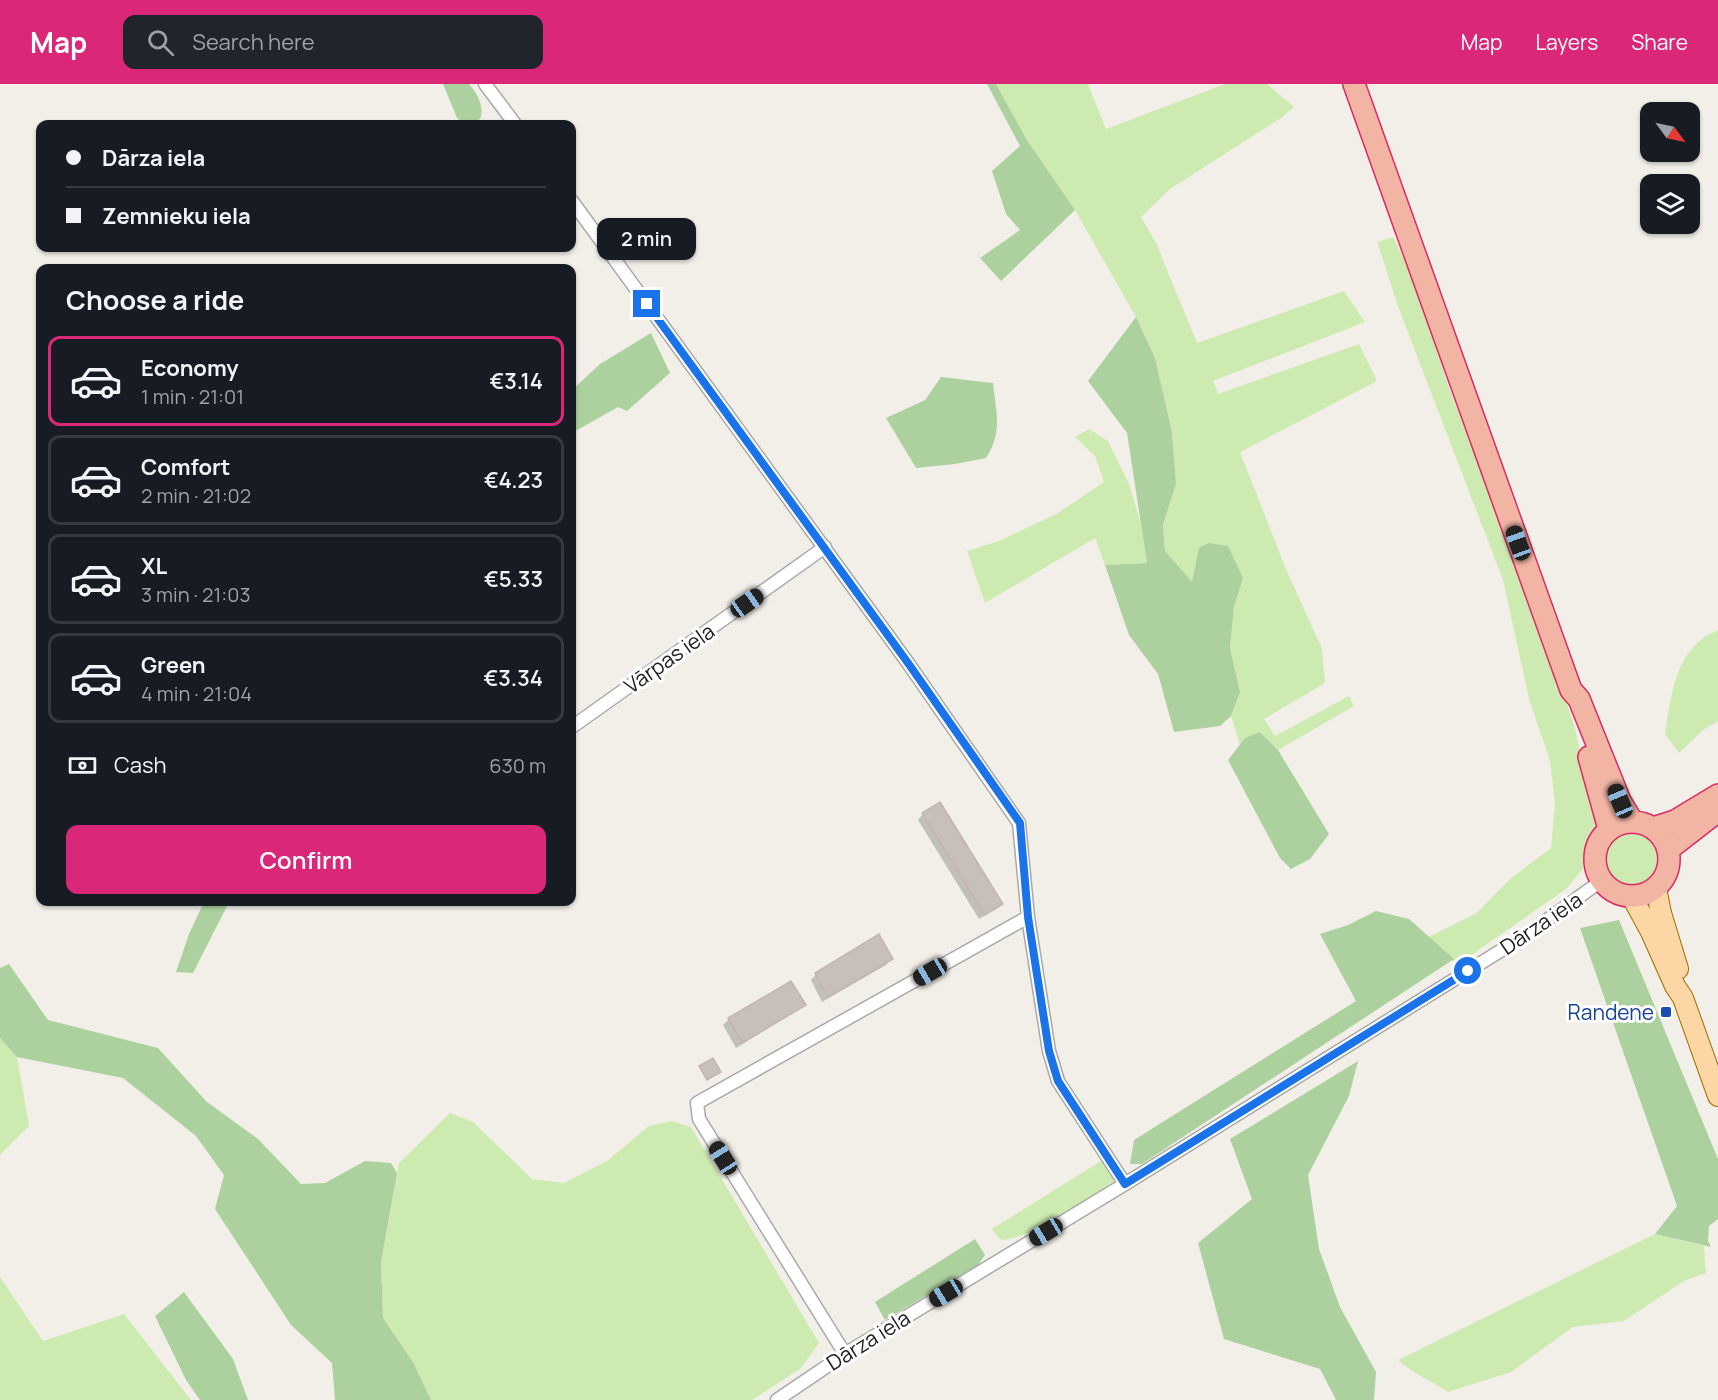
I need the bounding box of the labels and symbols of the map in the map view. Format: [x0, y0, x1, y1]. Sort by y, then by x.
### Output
north arrow [1640, 102, 1700, 162]
callout: 2 min [598, 217, 696, 259]
route end [633, 290, 660, 317]
car [1503, 523, 1533, 563]
car [727, 585, 767, 621]
street label: Vārpas iela [618, 617, 720, 699]
car [1605, 781, 1635, 821]
street label: Dārza iela [1494, 885, 1588, 961]
car [910, 955, 950, 989]
route start [1454, 957, 1481, 984]
place label: Randene [1568, 998, 1654, 1026]
marker: Randene [1659, 1005, 1673, 1019]
car [706, 1138, 740, 1178]
car [1026, 1215, 1066, 1249]
car [926, 1276, 966, 1310]
street label: Dārza iela [821, 1303, 915, 1377]

